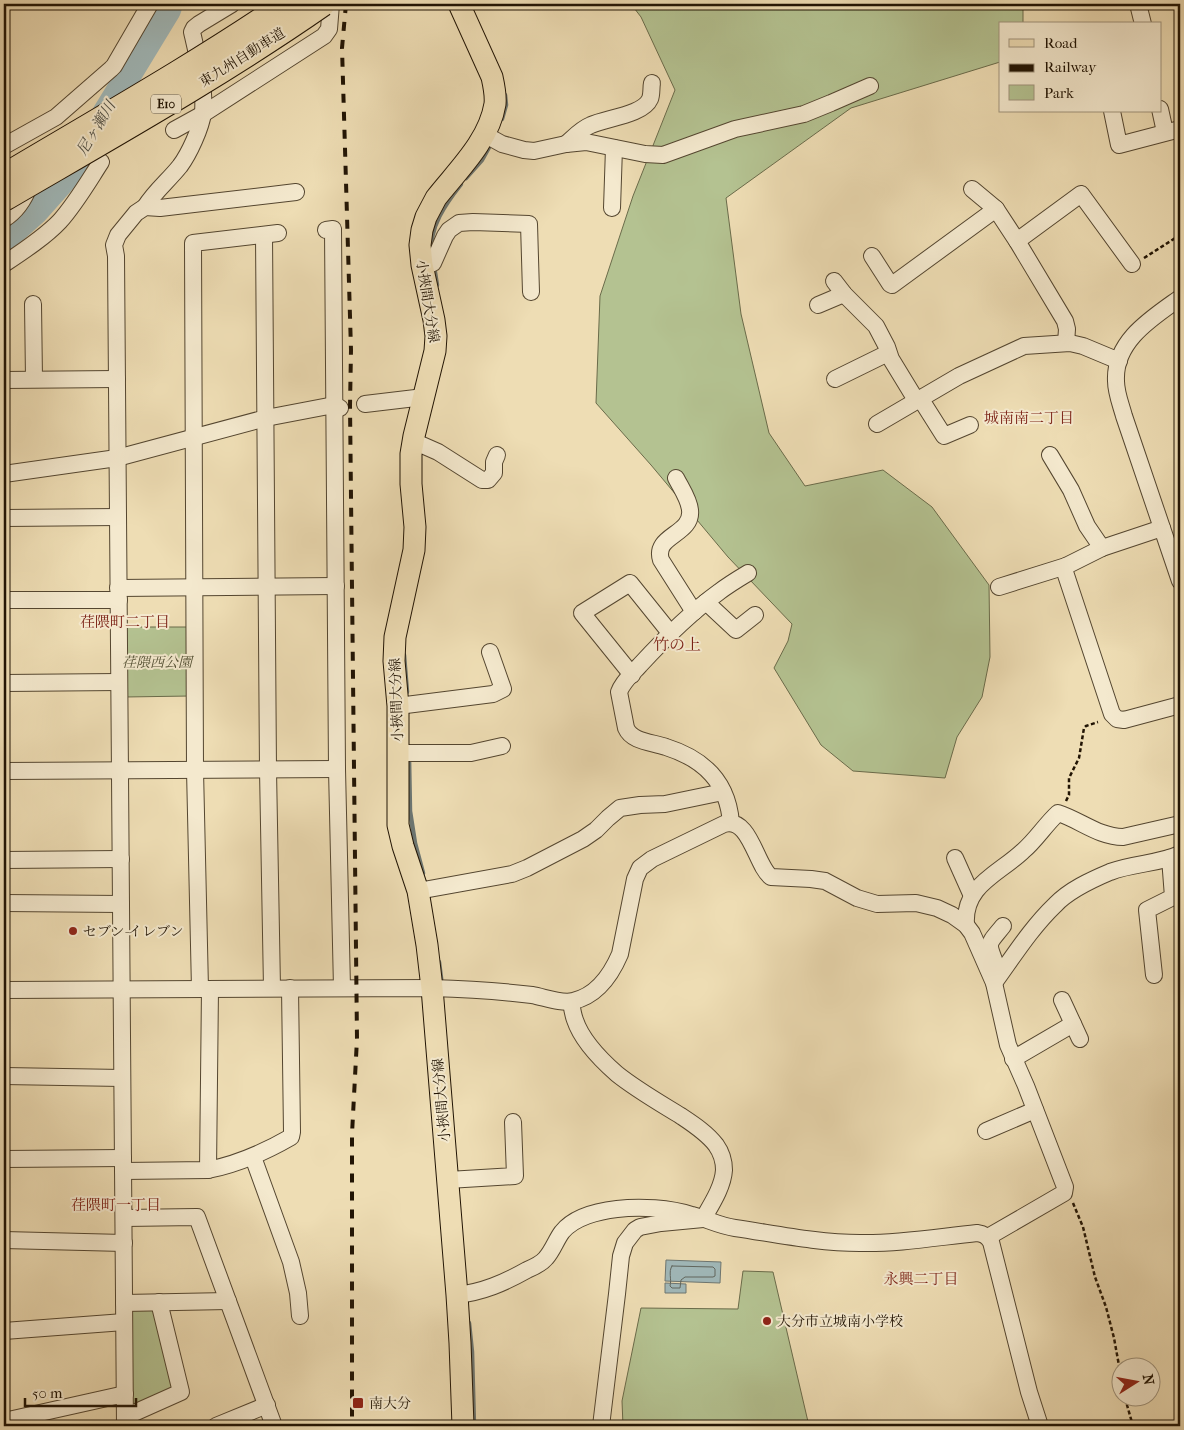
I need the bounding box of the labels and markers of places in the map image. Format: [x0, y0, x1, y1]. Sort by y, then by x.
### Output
place label: セブン-イレブン [83, 923, 184, 940]
marker: セブン-イレブン [67, 925, 79, 937]
place label: 大分市立城南小学校 [777, 1313, 903, 1330]
marker: 大分市立城南小学校 [761, 1315, 773, 1327]
place label: 南大分 [369, 1395, 411, 1412]
marker: 南大分 [351, 1396, 365, 1410]

